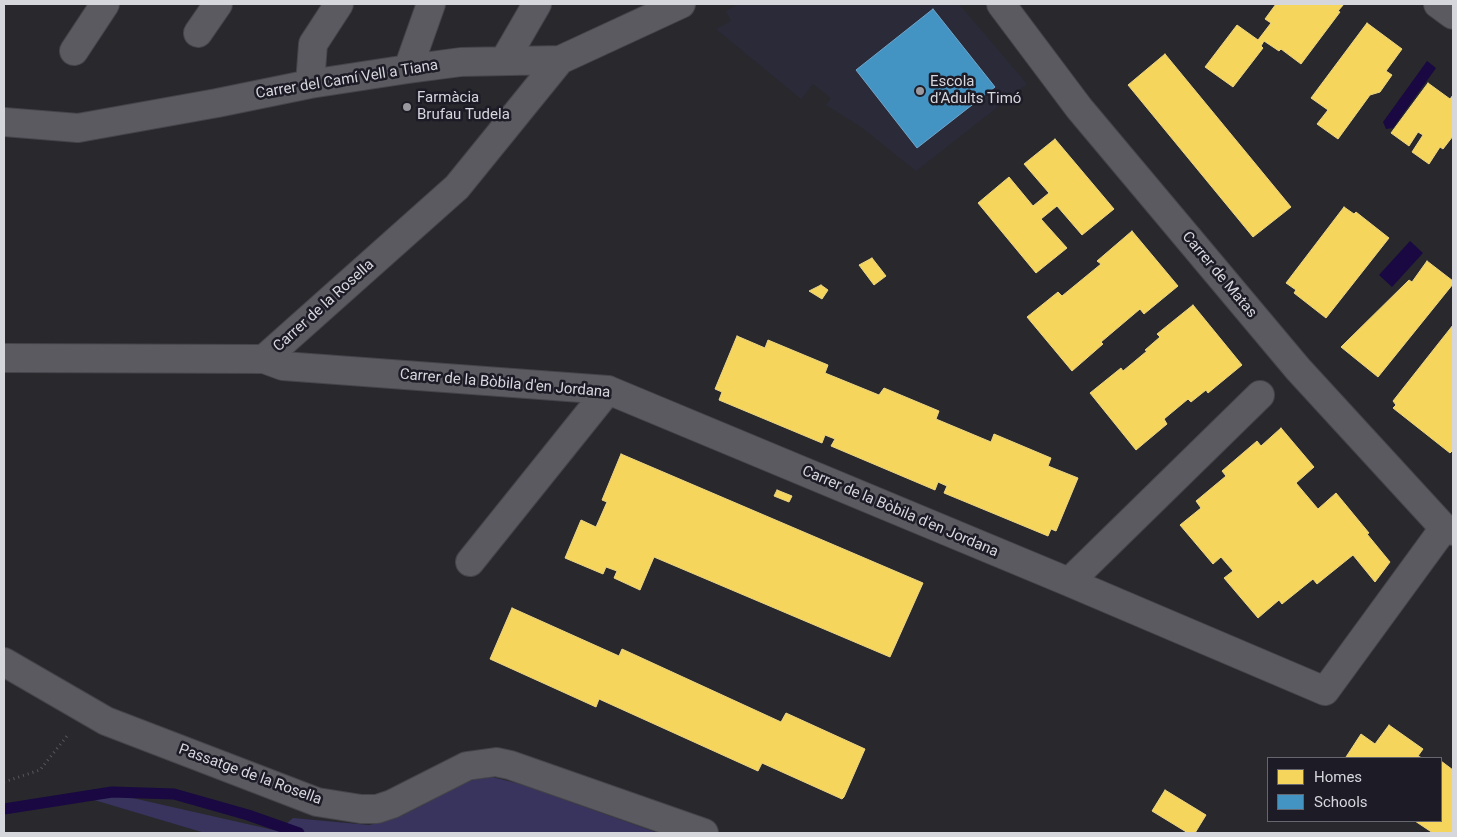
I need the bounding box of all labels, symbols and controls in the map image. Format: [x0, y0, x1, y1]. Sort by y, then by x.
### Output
street label: Carrer del Camí Vell a Tiana [255, 57, 439, 103]
place label: Escola d’Adults Timó [930, 73, 1021, 108]
marker: Escola d’Adults Timó [914, 85, 926, 97]
place label: Farmàcia Brufau Tudela [417, 89, 510, 124]
marker: Farmàcia Brufau Tudela [401, 101, 413, 113]
street label: Carrer de Matas [1178, 228, 1260, 322]
street label: Carrer de la Rosella [270, 256, 378, 356]
street label: Carrer de la Bòbila d'en Jordana [399, 366, 611, 402]
street label: Carrer de la Bòbila d'en Jordana [799, 462, 1001, 562]
street label: Passatge de la Rosella [176, 741, 324, 809]
legend [1267, 757, 1442, 822]
text: Homes [1314, 768, 1362, 786]
text: Schools [1314, 793, 1368, 811]

